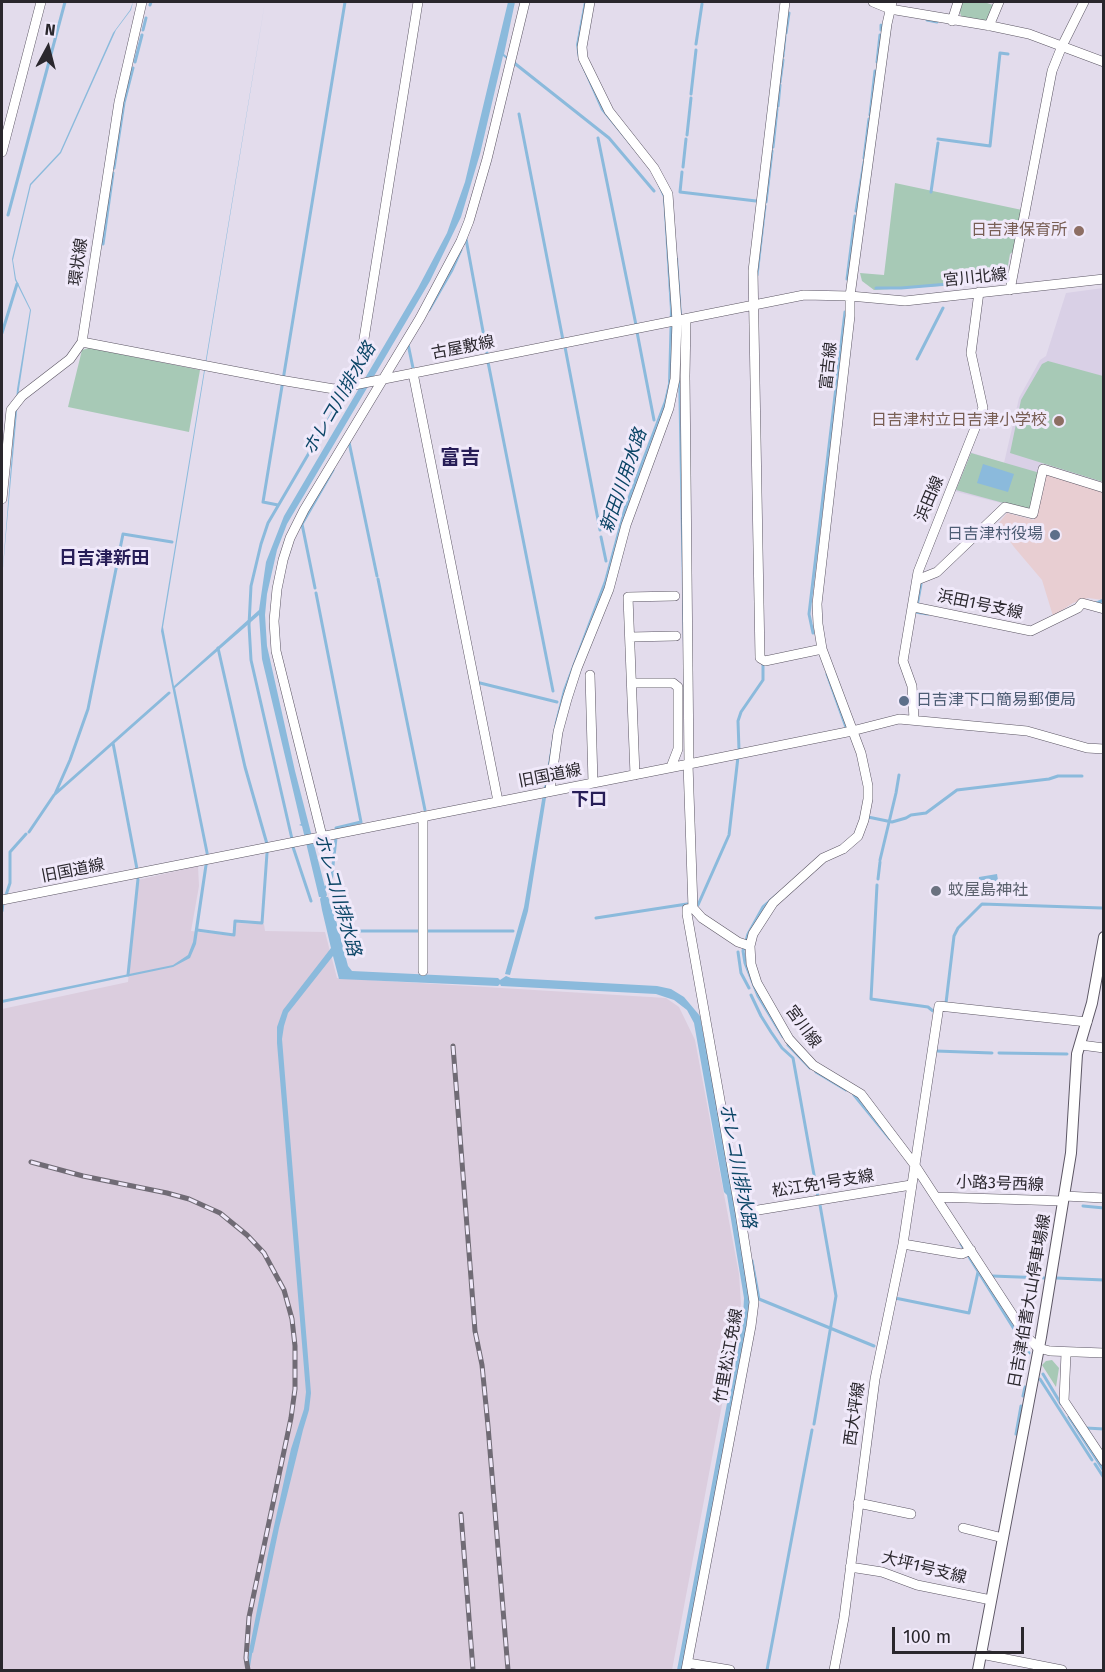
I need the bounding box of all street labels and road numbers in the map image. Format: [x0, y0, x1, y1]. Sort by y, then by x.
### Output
street label: 環状線 [66, 237, 92, 287]
street label: 宮川北線 [942, 265, 1008, 291]
street label: 古屋敷線 [430, 332, 496, 364]
street label: 富吉線 [817, 341, 841, 391]
street label: 浜田線 [912, 473, 948, 525]
street label: 浜田1号支線 [935, 587, 1025, 623]
street label: 旧国道線 [517, 760, 583, 792]
street label: 旧国道線 [40, 855, 106, 887]
street label: 宮川線 [781, 1002, 825, 1052]
street label: 松江免1号支線 [771, 1166, 875, 1202]
street label: 小路3号西線 [956, 1173, 1044, 1195]
street label: 日吉津伯耆大山停車場線 [1005, 1213, 1055, 1389]
street label: 竹里松江免線 [711, 1307, 747, 1405]
street label: 西大坪線 [841, 1381, 869, 1447]
street label: 大坪1号支線 [880, 1548, 968, 1588]

